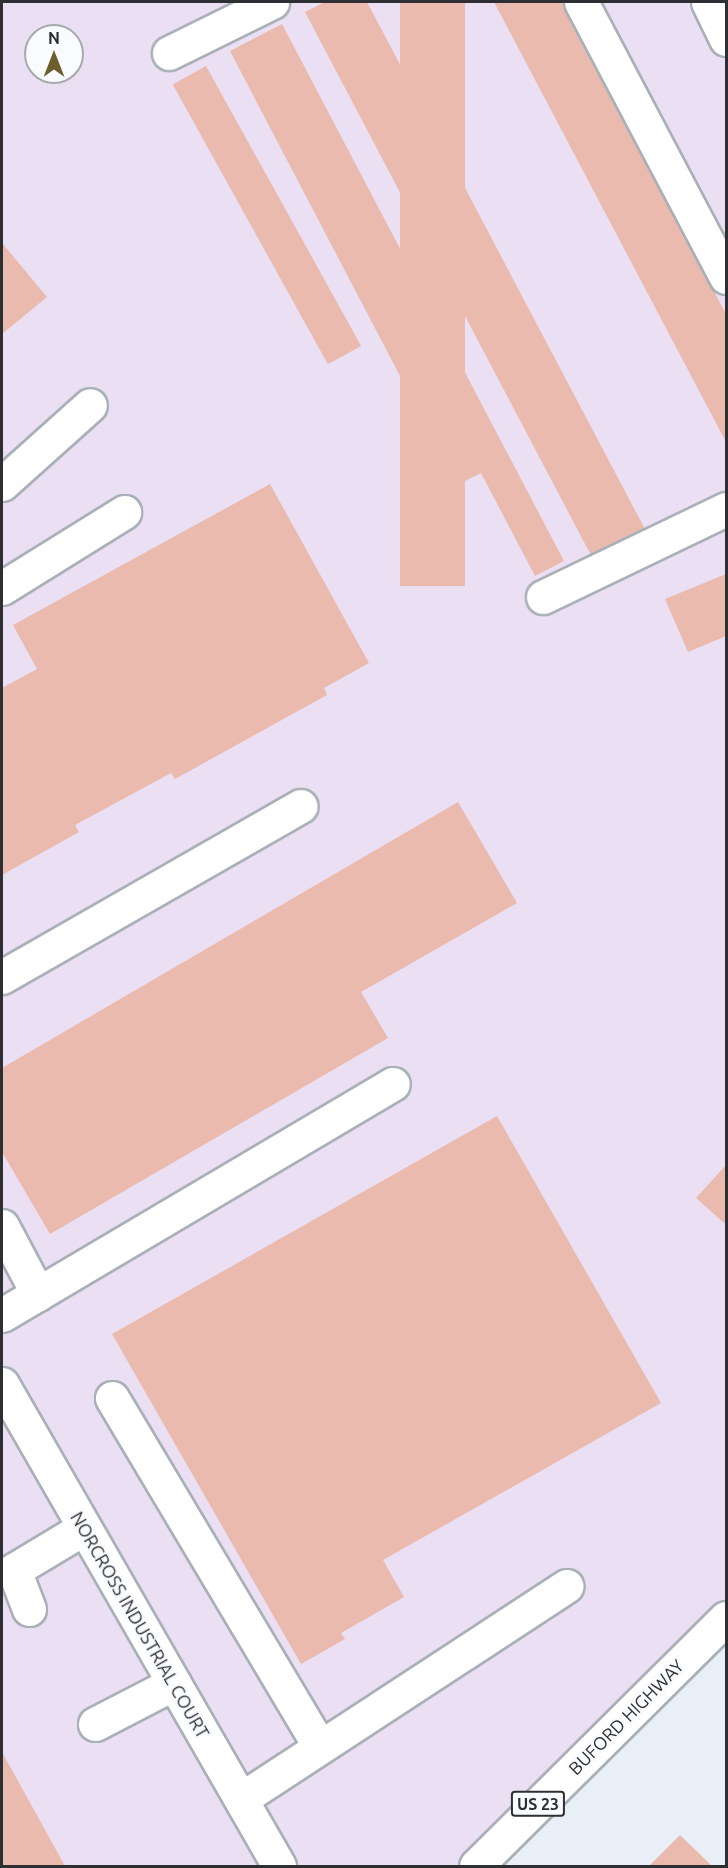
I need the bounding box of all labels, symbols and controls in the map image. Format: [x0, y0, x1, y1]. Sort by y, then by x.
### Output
north arrow [24, 24, 84, 84]
text: N [48, 29, 60, 47]
street label: NORCROSS INDUSTRIAL COURT [66, 1508, 214, 1742]
street label: BUFORD HIGHWAY [564, 1655, 688, 1779]
road number: US 23 [510, 1791, 566, 1817]

